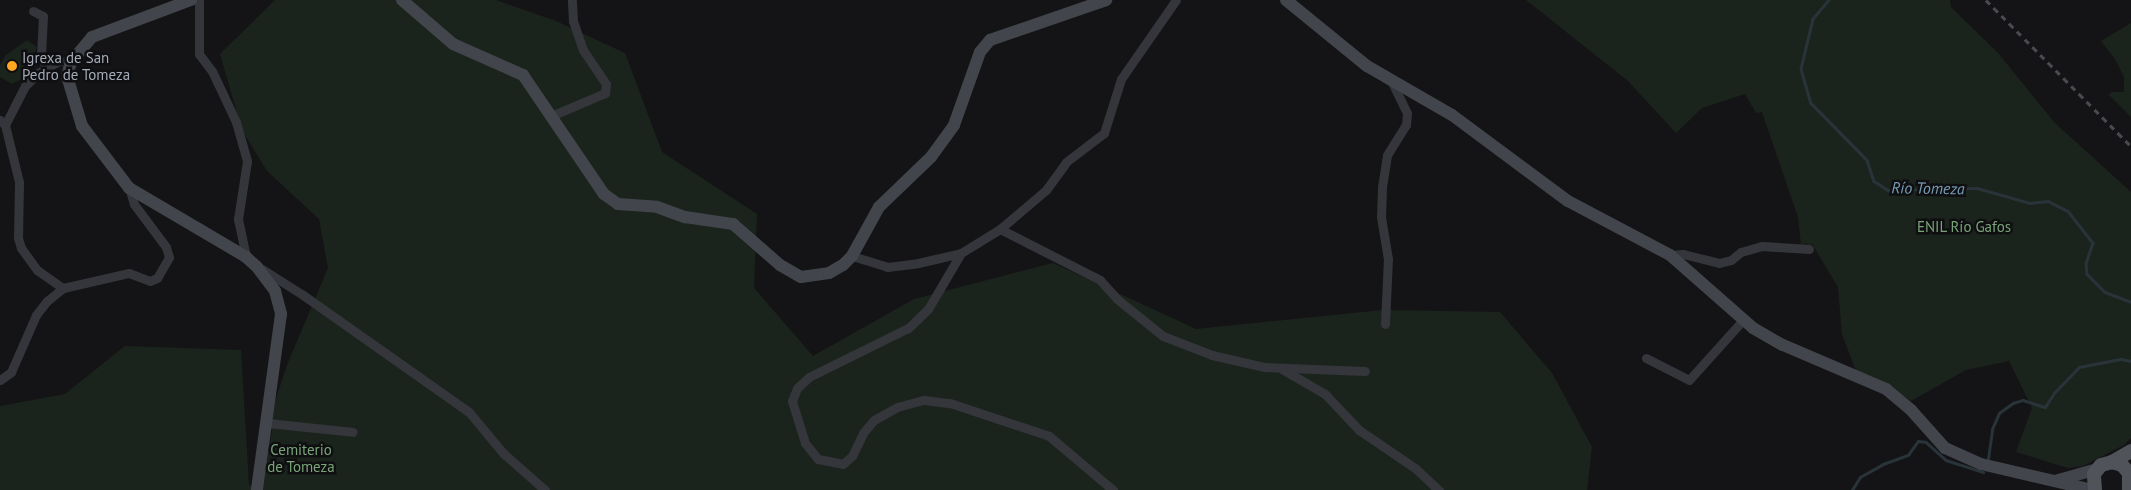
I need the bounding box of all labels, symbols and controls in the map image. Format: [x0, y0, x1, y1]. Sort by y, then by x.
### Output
place label: Igrexa de San Pedro de Tomeza [22, 48, 131, 83]
marker: Igrexa de San Pedro de Tomeza [6, 60, 18, 72]
water label: Río Tomeza [1891, 178, 1965, 198]
park label: ENIL Río Gafos [1917, 218, 2011, 236]
park label: Cemiterio de Tomeza [267, 440, 335, 475]

